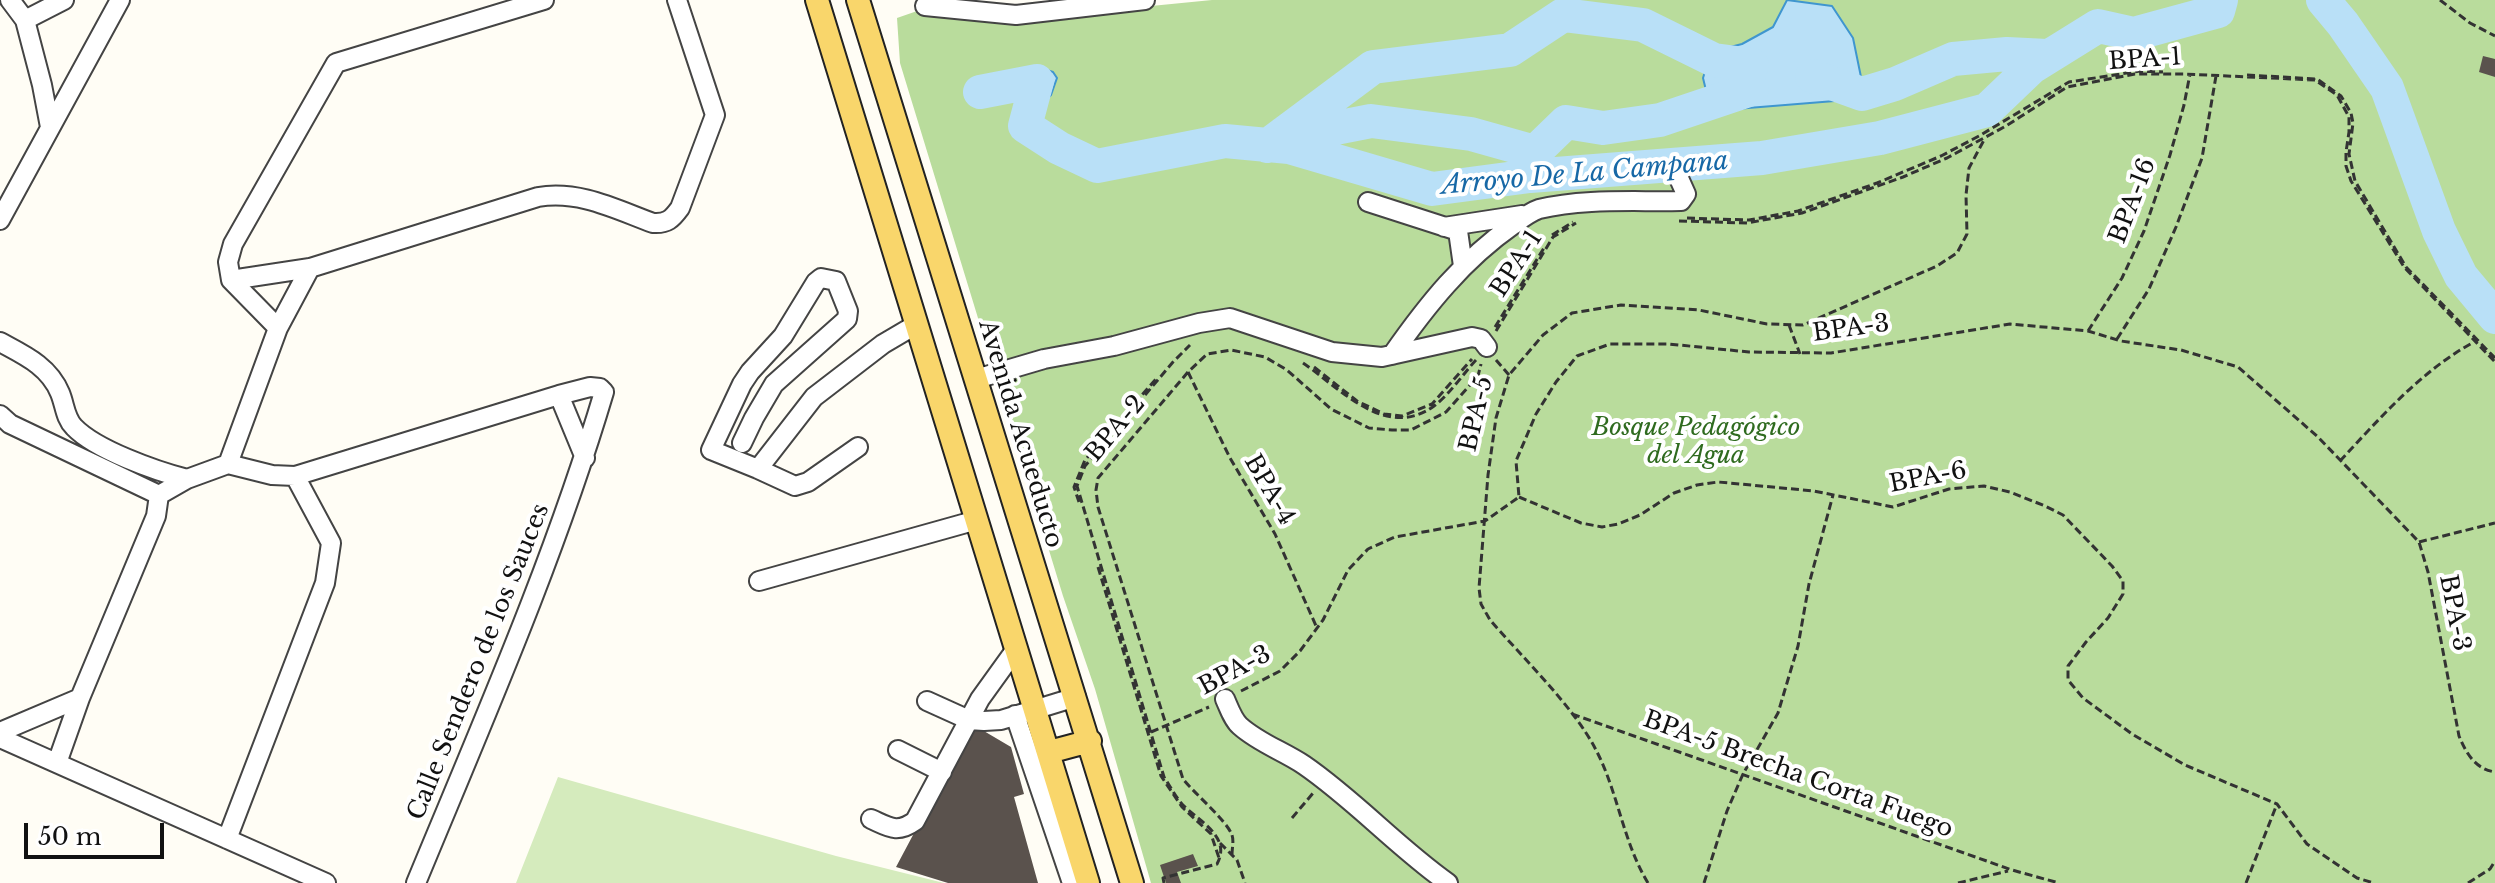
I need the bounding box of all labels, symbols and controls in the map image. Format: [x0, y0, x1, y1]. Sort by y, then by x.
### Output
street label: BPA-1 [2107, 43, 2183, 77]
water label: Arroyo De La Campana [1440, 146, 1730, 202]
street label: BPA-16 [2104, 154, 2162, 248]
street label: BPA-1 [1485, 225, 1549, 303]
street label: BPA-3 [1811, 309, 1891, 349]
street label: Avenida Acueducto [972, 317, 1068, 551]
street label: BPA-5 [1454, 374, 1500, 454]
street label: BPA-2 [1080, 390, 1152, 468]
park label: Bosque Pedagógico del Agua [1592, 414, 1800, 470]
street label: BPA-4 [1237, 450, 1301, 530]
street label: BPA-6 [1887, 456, 1969, 500]
street label: Calle Sendero de los Sauces [402, 500, 556, 824]
street label: BPA-3 [2432, 572, 2476, 654]
street label: BPA-3 [1194, 640, 1276, 702]
street label: BPA-5 Brecha Corta Fuego [1639, 705, 1957, 845]
scale bar [28, 807, 168, 857]
text: 50 m [38, 822, 101, 851]

